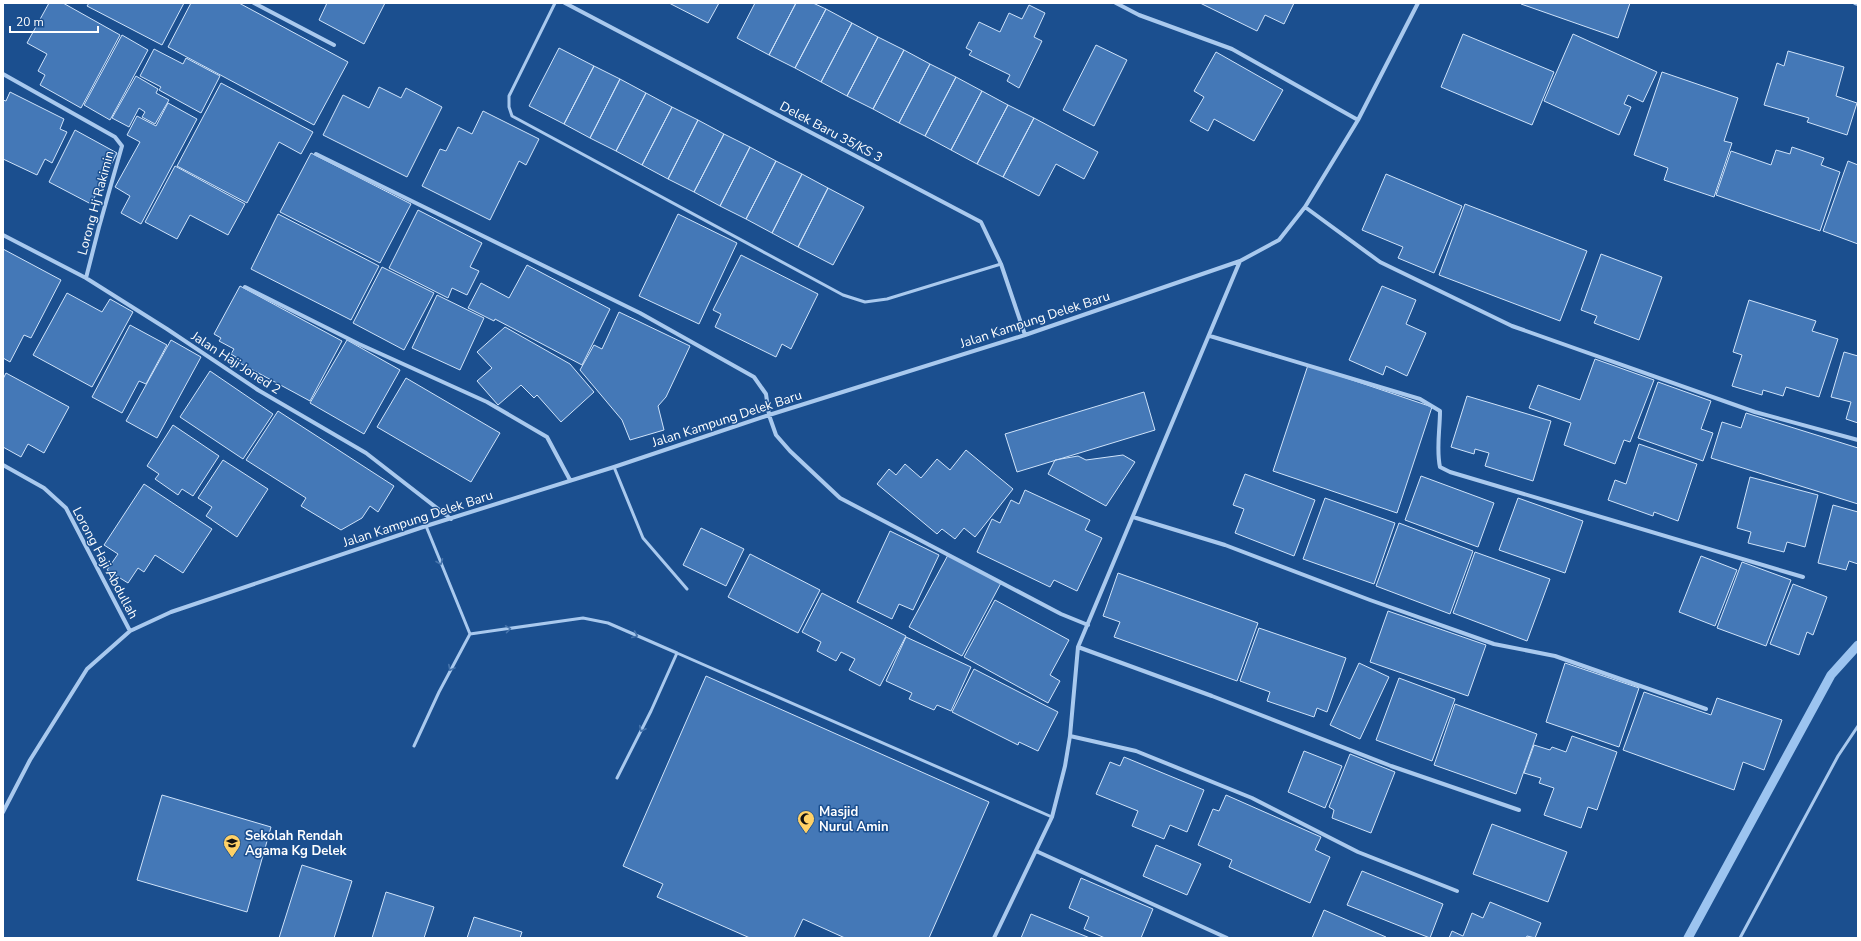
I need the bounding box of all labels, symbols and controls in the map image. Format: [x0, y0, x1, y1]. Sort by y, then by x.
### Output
scale bar [10, 8, 98, 34]
text: 20 m [16, 14, 44, 30]
street label: Delek Baru 35/KS 3 [776, 97, 886, 167]
street label: Lorong Hj Rakimin [73, 149, 119, 257]
street label: Jalan Kampung Delek Baru [957, 287, 1112, 353]
street label: Jalan Haji Joned 2 [187, 327, 284, 399]
street label: Jalan Kampung Delek Baru [649, 386, 804, 452]
street label: Jalan Kampung Delek Baru [340, 486, 495, 552]
street label: Lorong Haji Abdullah [68, 504, 142, 622]
one-way arrow [436, 559, 444, 566]
one-way arrow [505, 625, 511, 634]
one-way arrow [630, 630, 638, 638]
one-way arrow [449, 664, 456, 672]
one-way arrow [639, 725, 647, 732]
place label: Masjid Nurul Amin [819, 803, 889, 836]
mosque icon: Masjid Nurul Amin [796, 809, 816, 834]
place label: Sekolah Rendah Agama Kg Delek [245, 827, 347, 860]
school or university icon: Sekolah Rendah Agama Kg Delek [222, 833, 242, 858]

